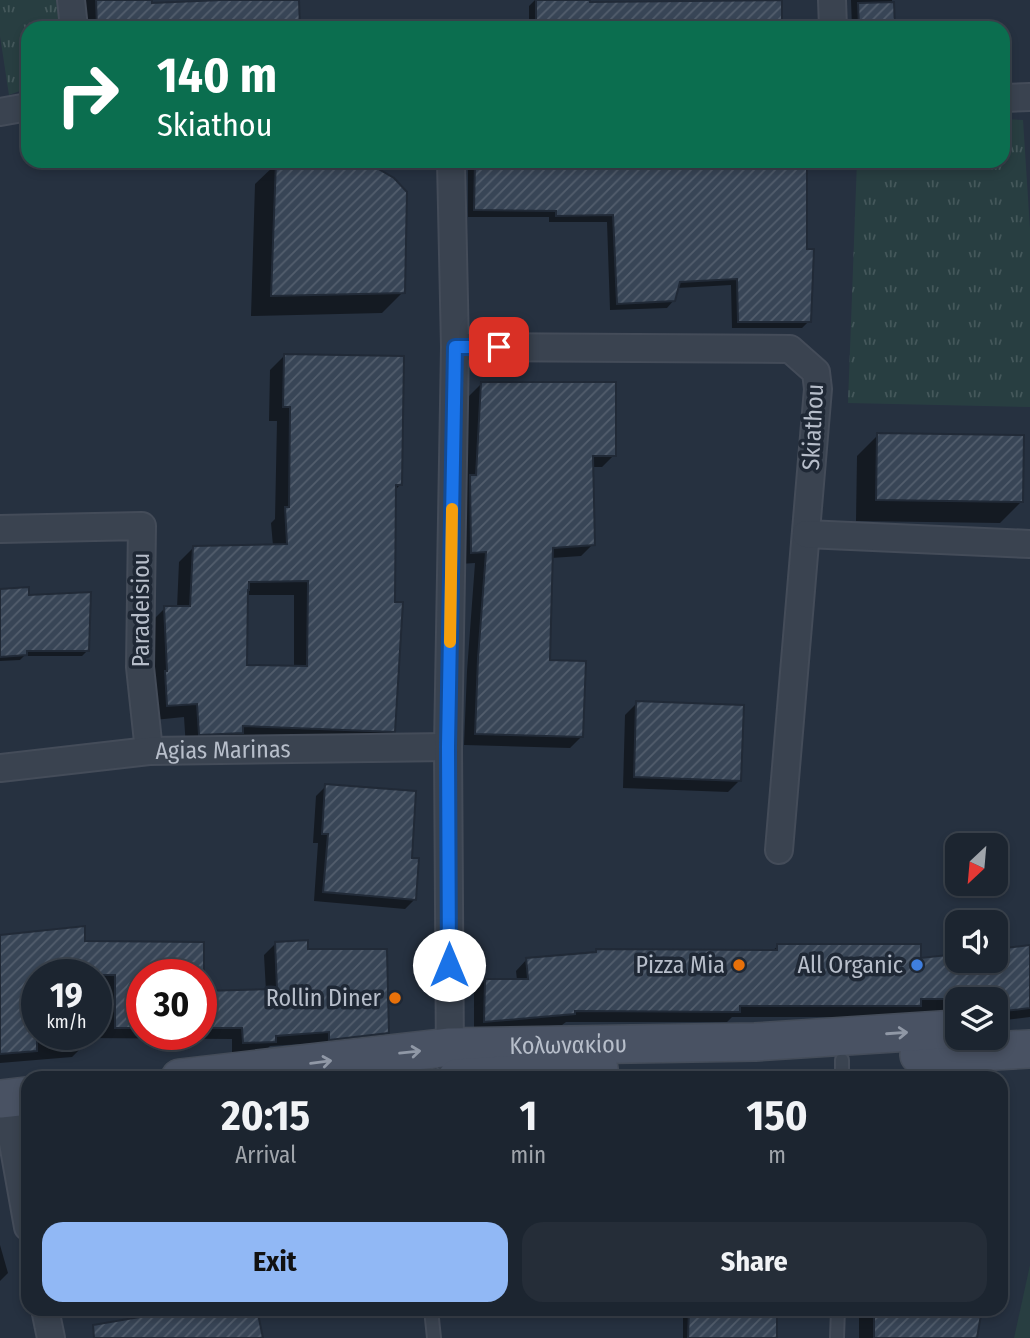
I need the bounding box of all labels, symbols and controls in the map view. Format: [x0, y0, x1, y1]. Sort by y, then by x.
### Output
text: 140 m [157, 46, 277, 105]
icon: right [42, 49, 133, 140]
text: Skiathou [157, 106, 272, 144]
pin [469, 317, 529, 377]
icon: arrive [480, 328, 518, 366]
street label: Skiathou [797, 383, 829, 471]
street label: Paradeisiou [127, 553, 155, 667]
street label: Agias Marinas [155, 735, 291, 765]
north arrow [945, 833, 1008, 896]
map controls [945, 833, 1008, 1050]
button: sound [945, 910, 1008, 973]
position arrow [412, 928, 486, 1002]
place label: Pizza Mia [635, 951, 725, 979]
place label: All Organic [797, 951, 903, 979]
marker: Pizza Mia [731, 957, 747, 973]
marker: All Organic [909, 957, 925, 973]
speed limit sign: 30 [126, 959, 217, 1050]
text: 19 [50, 974, 83, 1016]
place label: Rollin Diner [266, 984, 382, 1012]
button: layers [945, 987, 1008, 1050]
marker: Rollin Diner [387, 990, 403, 1006]
text: km/h [46, 1011, 87, 1033]
one-way arrow [885, 1026, 907, 1039]
street label: Κολωνακίου [509, 1030, 627, 1060]
one-way arrow [398, 1045, 421, 1058]
one-way arrow [309, 1055, 332, 1068]
text: 20:15 [221, 1091, 310, 1141]
text: 1 [519, 1091, 537, 1141]
text: 150 [746, 1091, 808, 1141]
text: Arrival [235, 1141, 296, 1169]
text: min [511, 1141, 546, 1169]
text: m [768, 1141, 786, 1169]
button: Exit [42, 1222, 508, 1302]
button: Share [522, 1222, 987, 1302]

